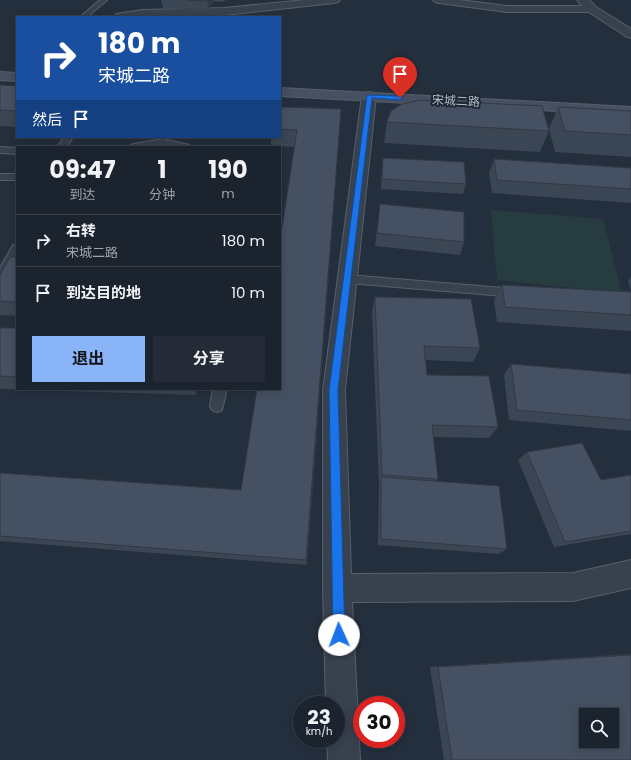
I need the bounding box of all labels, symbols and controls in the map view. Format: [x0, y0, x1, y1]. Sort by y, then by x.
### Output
text: 180 m [98, 24, 181, 63]
icon: right [32, 32, 84, 84]
pin [383, 57, 417, 98]
text: 宋城二路 [98, 63, 170, 88]
icon: arrive [389, 63, 411, 85]
street label: 宋城二路 [432, 91, 480, 110]
icon: arrive [70, 108, 92, 130]
text: 然后 [32, 109, 62, 130]
text: 09:47 [49, 153, 116, 186]
text: 1 [157, 153, 166, 186]
text: 190 [208, 153, 248, 186]
text: m [221, 184, 235, 203]
text: 到达 [69, 185, 95, 204]
text: 分钟 [149, 185, 175, 204]
text: 右转 [66, 220, 96, 241]
icon: right [32, 230, 54, 252]
text: 180 m [222, 230, 265, 251]
text: 宋城二路 [66, 243, 118, 262]
icon: arrive [32, 282, 54, 304]
text: 到达目的地 [66, 282, 141, 303]
text: 10 m [231, 282, 265, 303]
button: 退出 [32, 336, 145, 382]
button: 分享 [153, 336, 265, 382]
position arrow [318, 614, 360, 656]
speed limit sign: 30 [353, 696, 405, 748]
text: 23 [307, 703, 331, 731]
map controls [579, 708, 619, 748]
button: search [579, 708, 619, 748]
text: km/h [306, 724, 332, 739]

